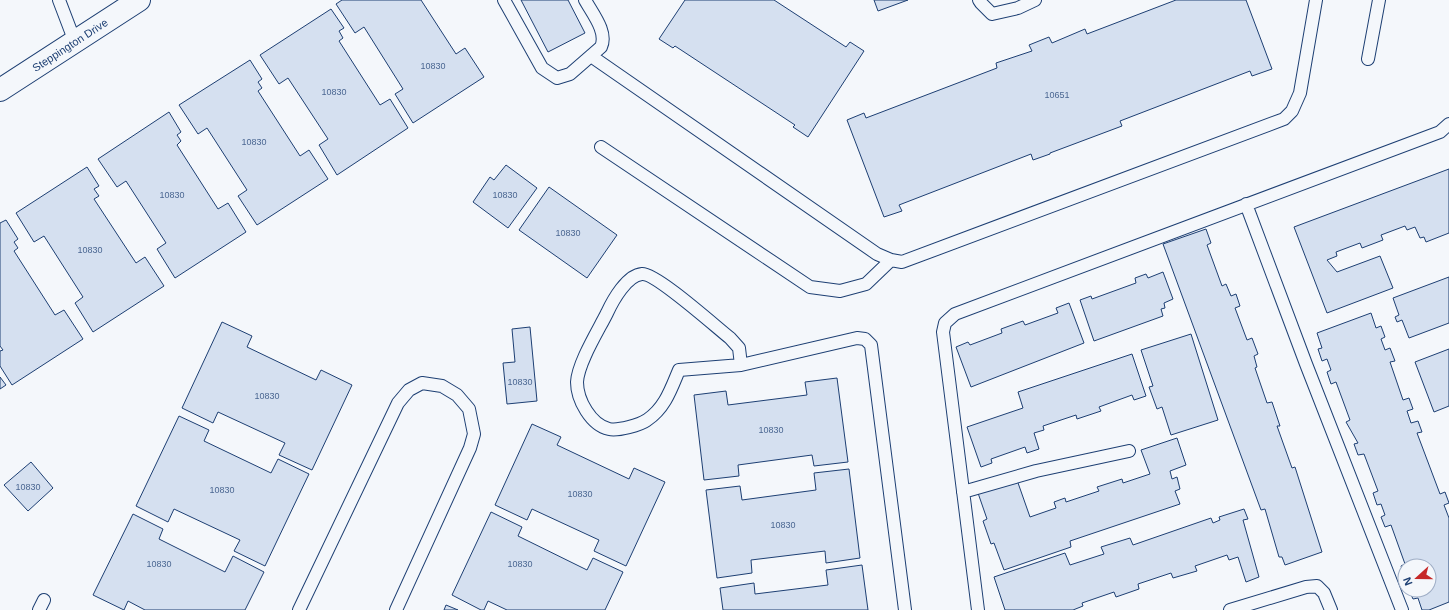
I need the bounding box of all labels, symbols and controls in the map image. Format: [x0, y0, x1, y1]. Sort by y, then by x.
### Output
street label: Steppington Drive [30, 16, 110, 74]
house number: 10830 [420, 61, 446, 71]
house number: 10830 [321, 87, 347, 97]
house number: 10651 [1044, 90, 1070, 100]
house number: 10830 [241, 137, 267, 147]
house number: 10830 [159, 190, 185, 200]
house number: 10830 [492, 190, 518, 200]
house number: 10830 [555, 228, 581, 238]
house number: 10830 [77, 245, 103, 255]
house number: 10830 [507, 377, 533, 387]
house number: 10830 [254, 391, 280, 401]
house number: 10830 [758, 425, 784, 435]
house number: 10830 [15, 482, 41, 492]
house number: 10830 [209, 485, 235, 495]
house number: 10830 [567, 489, 593, 499]
house number: 10830 [770, 520, 796, 530]
north arrow [1397, 558, 1437, 598]
house number: 10830 [146, 559, 172, 569]
house number: 10830 [507, 559, 533, 569]
text: N [1401, 576, 1415, 587]

